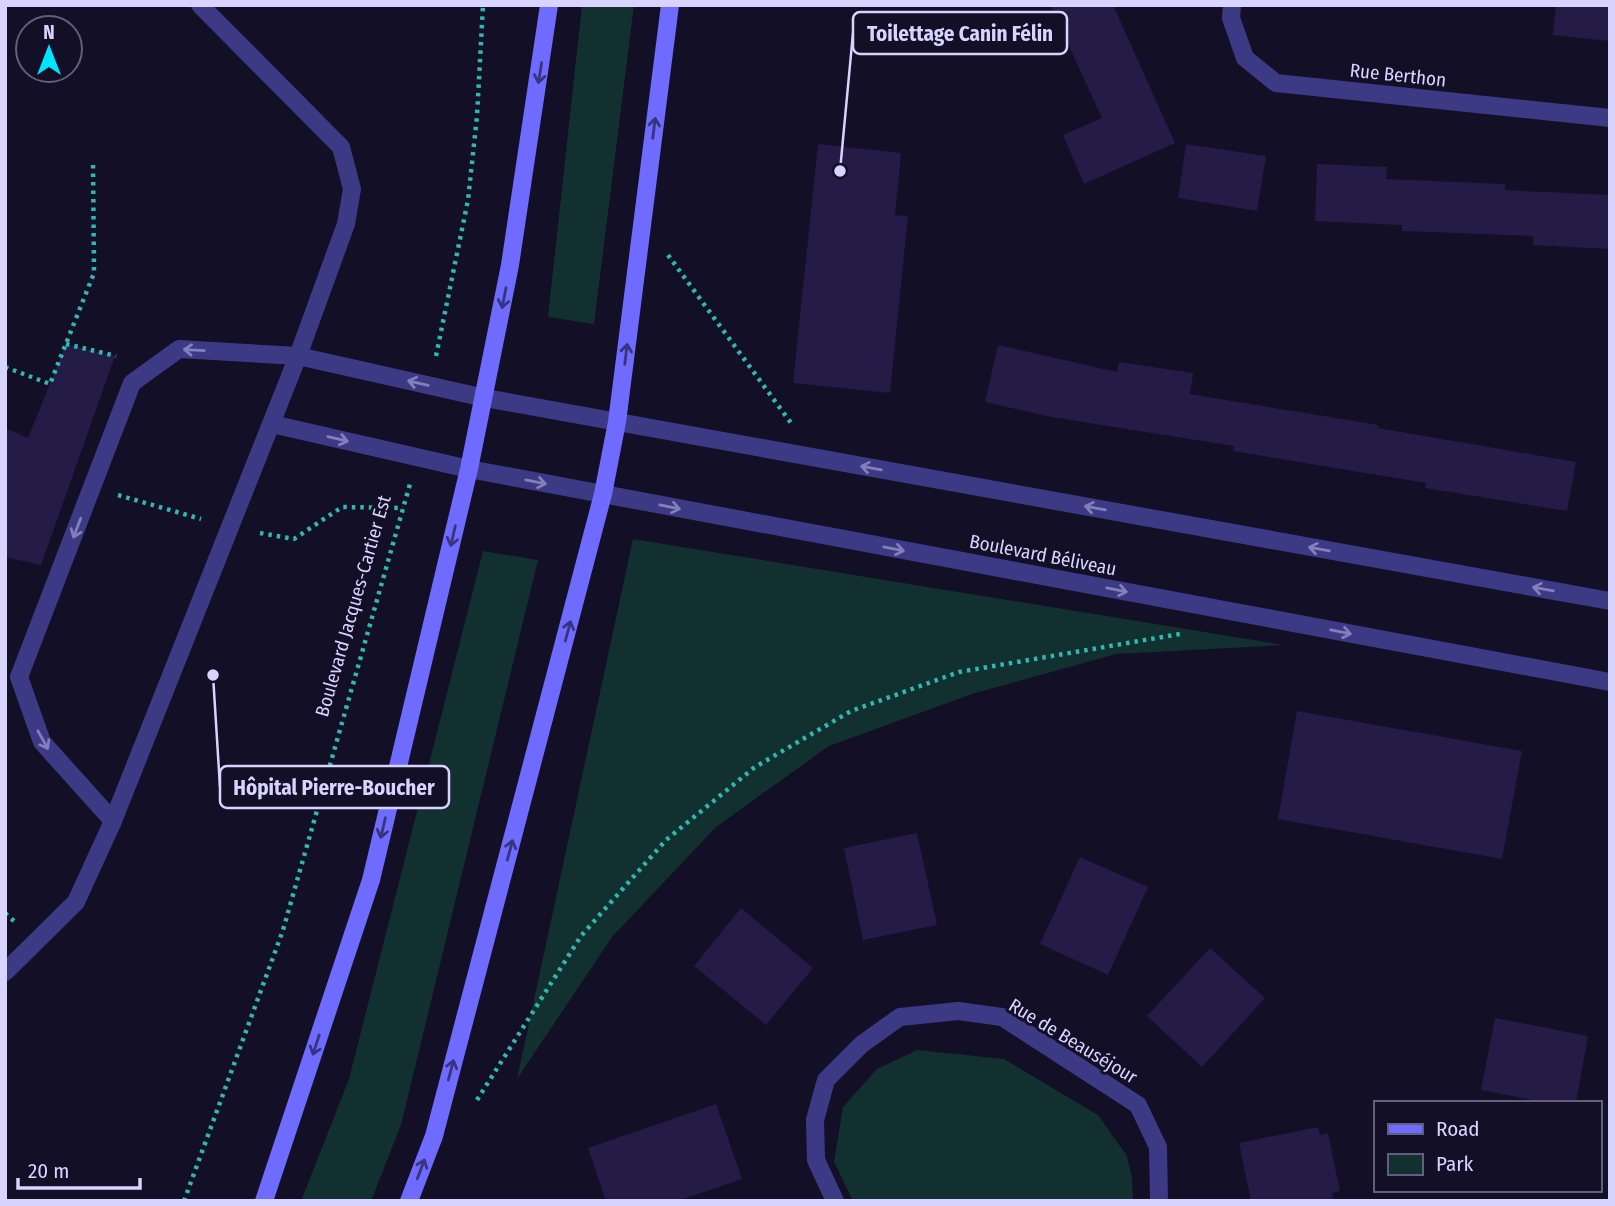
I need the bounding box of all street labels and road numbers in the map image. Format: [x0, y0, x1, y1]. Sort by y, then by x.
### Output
street label: Rue Berthon [1349, 59, 1447, 91]
street label: Boulevard Jacques-Cartier Est [310, 492, 396, 719]
street label: Boulevard Béliveau [968, 529, 1118, 581]
street label: Rue de Beauséjour [1005, 994, 1142, 1089]

